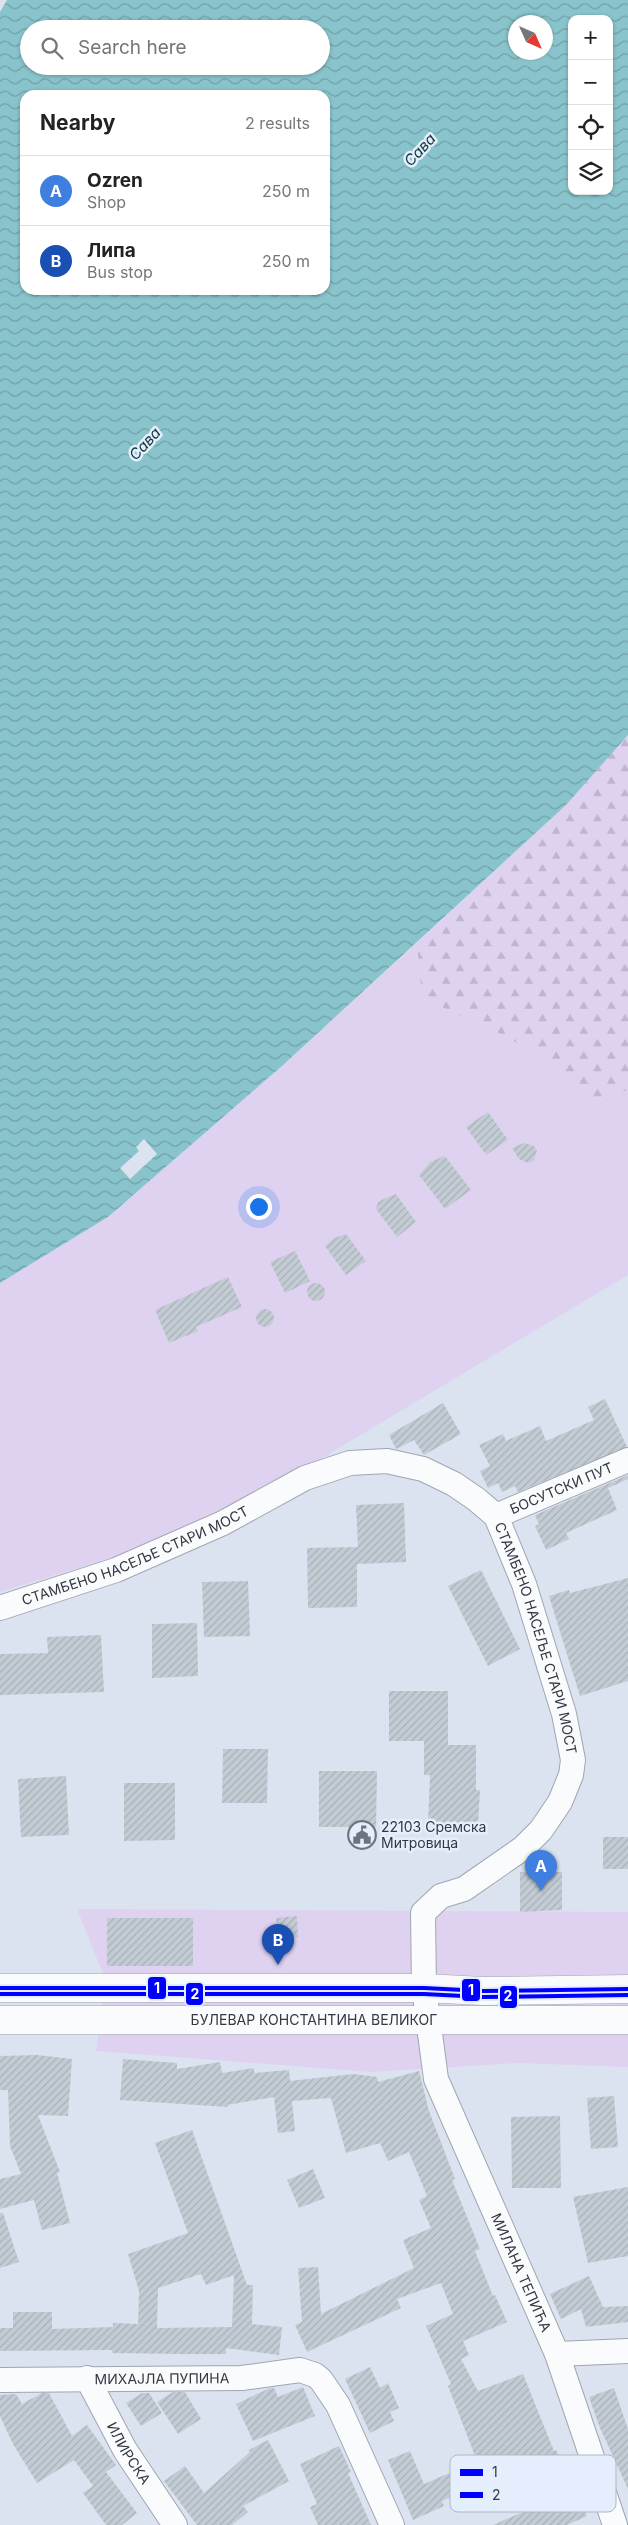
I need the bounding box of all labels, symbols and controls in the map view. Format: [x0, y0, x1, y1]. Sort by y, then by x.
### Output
north arrow [508, 15, 553, 60]
map controls [568, 15, 613, 195]
button: + [568, 15, 613, 60]
search box [20, 20, 330, 75]
icon: search [38, 34, 66, 62]
text: Search here [78, 36, 187, 59]
button: − [568, 60, 613, 105]
button: locate [568, 105, 613, 150]
text: Nearby [40, 110, 115, 135]
text: 2 results [245, 113, 310, 133]
water label: Сава [400, 129, 439, 170]
button: layers [568, 150, 613, 195]
text: Ozren [87, 169, 143, 192]
text: A [50, 181, 62, 201]
text: 250 m [262, 181, 310, 201]
text: Shop [87, 192, 126, 212]
text: Липа [87, 239, 136, 262]
text: B [51, 251, 61, 271]
text: 250 m [262, 251, 310, 271]
text: Bus stop [87, 262, 153, 282]
water label: Сава [125, 423, 164, 464]
your location [246, 1194, 272, 1220]
street label: БОСУТСКИ ПУТ [507, 1458, 615, 1517]
street label: СТАМБЕНО НАСЕЉЕ СТАРИ МОСТ [20, 1502, 251, 1608]
street label: СТАМБЕНО НАСЕЉЕ СТАРИ МОСТ [491, 1519, 581, 1756]
place label: 22103 Сремска Митровица [381, 1818, 486, 1851]
public building icon: 22103 Сремска Митровица [347, 1820, 377, 1850]
pin: A [525, 1850, 557, 1891]
pin: B [262, 1924, 294, 1965]
line badge: 1 [147, 1976, 167, 2000]
line badge: 1 [461, 1978, 481, 2002]
text: 1 [154, 1979, 160, 1996]
text: 1 [468, 1981, 474, 1998]
line badge: 2 [185, 1982, 204, 2006]
text: 2 [191, 1985, 200, 2002]
line badge: 2 [499, 1985, 518, 2009]
text: 2 [504, 1987, 513, 2004]
street label: БУЛЕВАР КОНСТАНТИНА ВЕЛИКОГ [191, 2011, 437, 2028]
street label: МИЛАНА ТЕПИЋА [488, 2210, 555, 2335]
street label: МИХАЈЛА ПУПИНА [95, 2369, 230, 2387]
street label: ИЛИРСКА [104, 2419, 155, 2488]
legend [450, 2455, 616, 2512]
text: 1 [492, 2463, 498, 2480]
text: 2 [492, 2486, 501, 2503]

